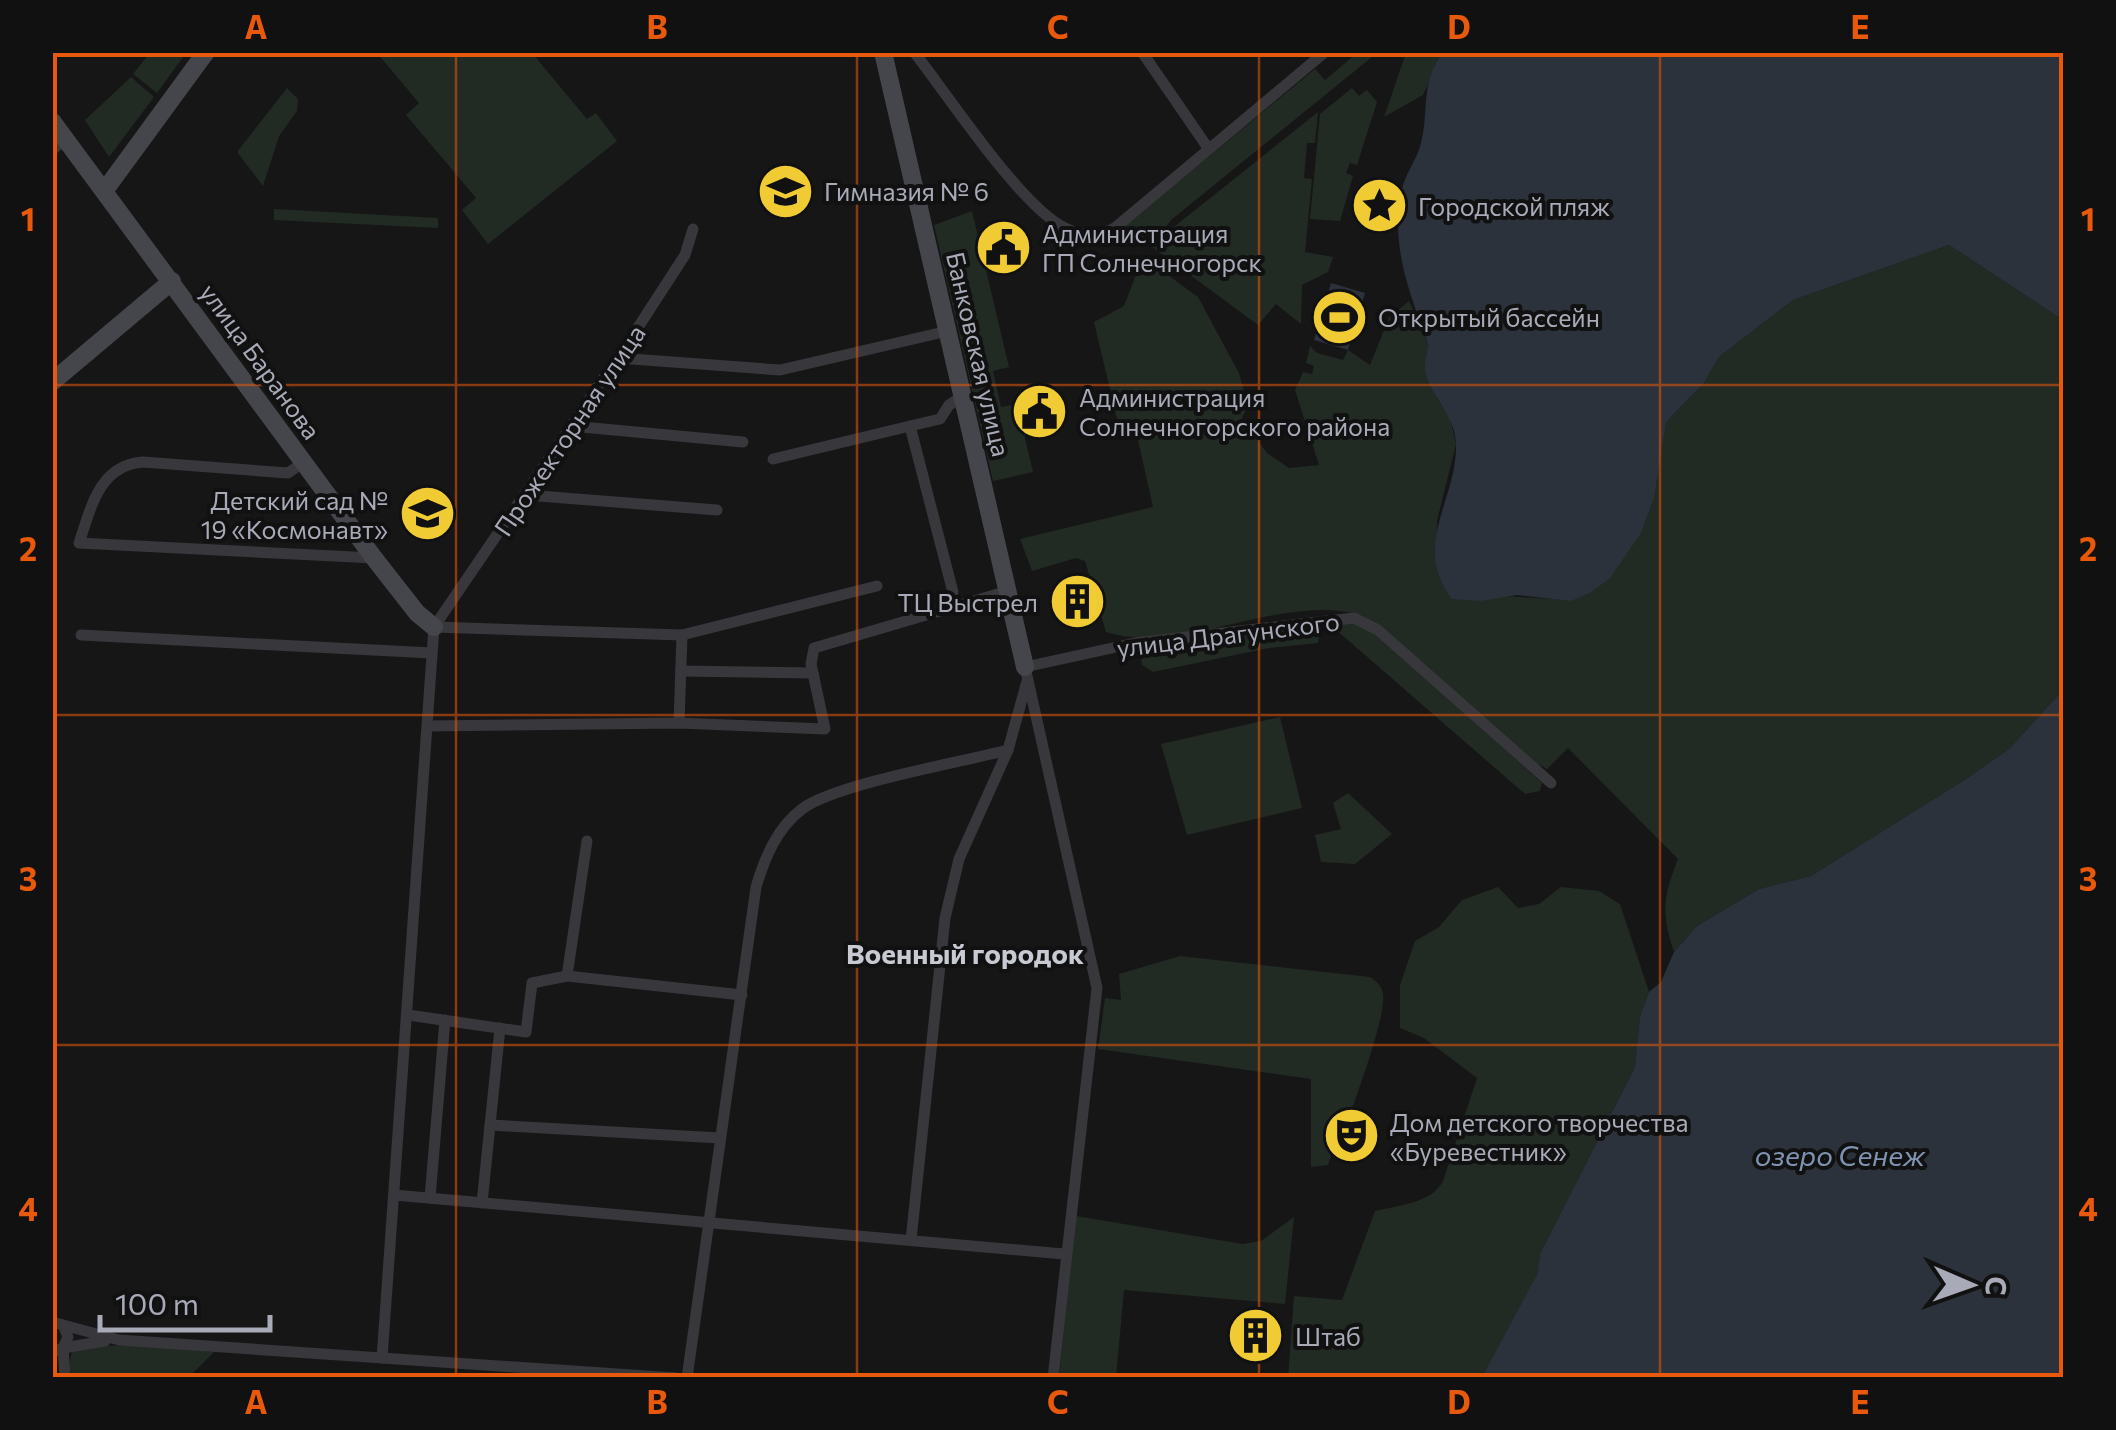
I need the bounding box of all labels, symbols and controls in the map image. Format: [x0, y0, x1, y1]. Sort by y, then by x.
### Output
text: A [245, 6, 268, 46]
text: B [646, 6, 668, 46]
text: C [1047, 6, 1069, 46]
text: D [1447, 6, 1471, 46]
text: E [1850, 6, 1870, 46]
school or university icon: Гимназия № 6 [755, 161, 815, 221]
place label: Гимназия № 6 [824, 176, 989, 206]
place icon: Городской пляж [1349, 176, 1409, 236]
place label: Городской пляж [1418, 191, 1610, 221]
text: 1 [21, 198, 35, 238]
text: 1 [2081, 198, 2095, 238]
public building icon: Администрация ГП Солнечногорск [973, 217, 1033, 277]
place label: Администрация ГП Солнечногорск [1042, 218, 1262, 277]
street label: Банковская улица [941, 249, 1017, 459]
street label: улица Баранова [195, 277, 327, 445]
sports icon: Открытый бассейн [1309, 287, 1369, 347]
place label: Открытый бассейн [1378, 302, 1600, 332]
street label: Прожекторная улица [487, 319, 651, 541]
public building icon: Администрация Солнечногорского района [1010, 381, 1070, 441]
place label: Администрация Солнечногорского района [1079, 382, 1390, 441]
school or university icon: Детский сад № 19 «Космонавт» [397, 484, 457, 544]
place label: Детский сад № 19 «Космонавт» [201, 485, 388, 544]
text: 2 [19, 528, 37, 568]
text: 2 [2079, 528, 2097, 568]
building icon: ТЦ Выстрел [1047, 572, 1107, 632]
place label: ТЦ Выстрел [897, 587, 1038, 617]
street label: улица Драгунского [1115, 605, 1341, 663]
text: 3 [19, 858, 37, 898]
text: 3 [2079, 858, 2097, 898]
district label: Военный городок [846, 936, 1084, 970]
theatre icon: Дом детского творчества «Буревестник» [1321, 1106, 1381, 1166]
place label: Дом детского творчества «Буревестник» [1390, 1107, 1688, 1166]
water label: озеро Сенеж [1755, 1138, 1926, 1172]
text: 4 [18, 1188, 38, 1228]
text: 4 [2078, 1188, 2098, 1228]
north arrow [1921, 1235, 2021, 1335]
scale bar [100, 1270, 270, 1332]
text: С [1980, 1276, 2014, 1296]
text: 100 m [115, 1284, 199, 1321]
building icon: Штаб [1226, 1306, 1286, 1366]
place label: Штаб [1295, 1321, 1361, 1351]
text: A [245, 1381, 268, 1421]
text: B [646, 1381, 668, 1421]
text: C [1047, 1381, 1069, 1421]
text: D [1447, 1381, 1471, 1421]
text: E [1850, 1381, 1870, 1421]

